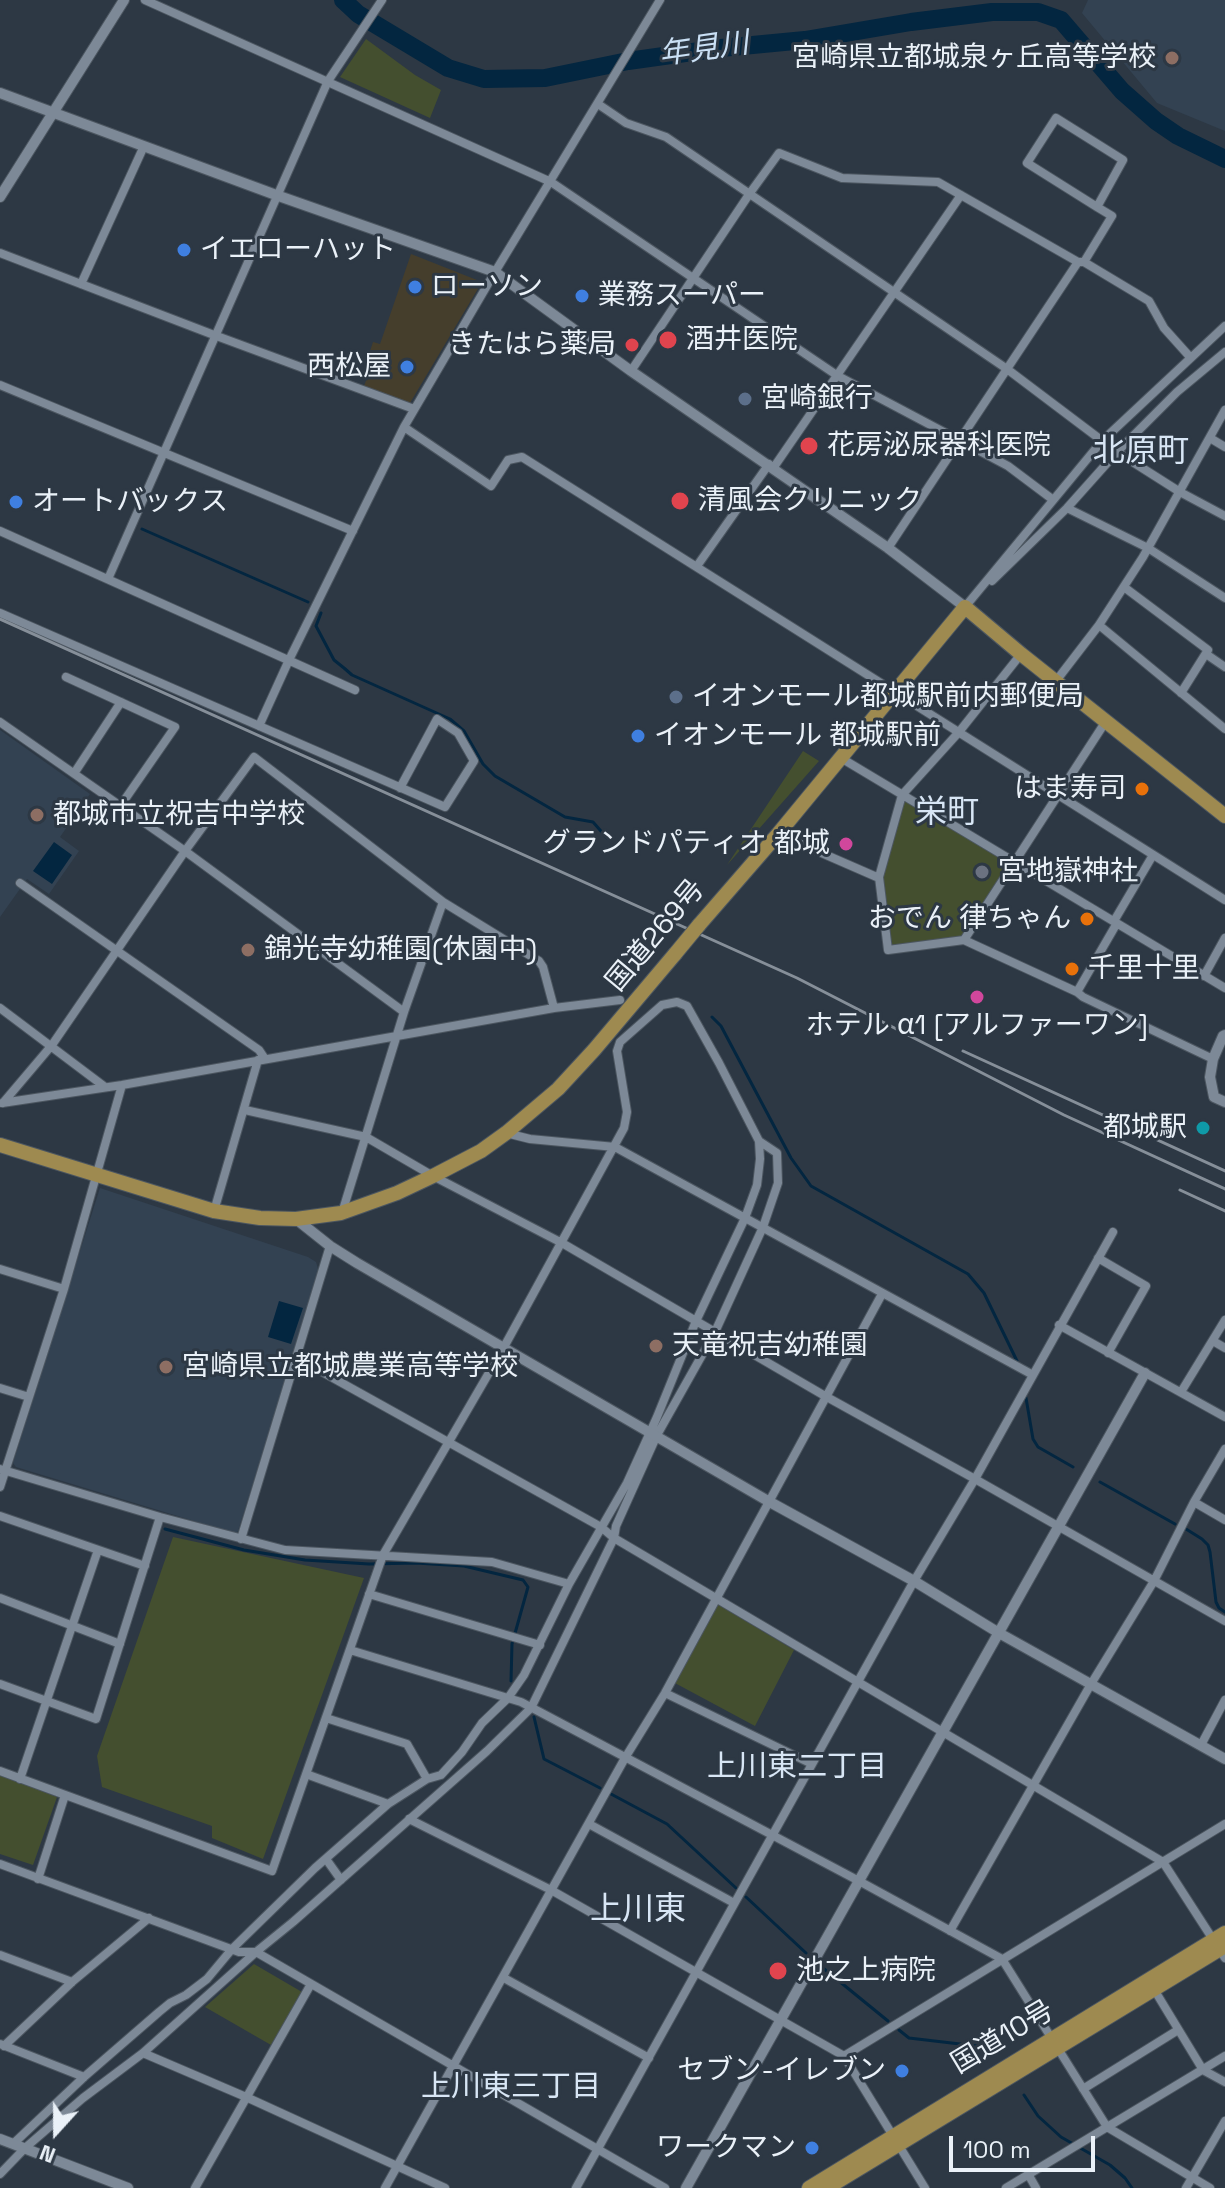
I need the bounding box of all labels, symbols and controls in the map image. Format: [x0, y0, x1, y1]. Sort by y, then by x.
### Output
water label: 年見川 [657, 26, 751, 74]
place label: 宮崎県立都城泉ヶ丘高等学校 [792, 41, 1156, 75]
marker: 宮崎県立都城泉ヶ丘高等学校 [1163, 49, 1181, 67]
place label: イエローハット [200, 233, 396, 267]
marker: イエローハット [175, 241, 193, 259]
place label: ローソン [431, 270, 543, 304]
marker: ローソン [406, 278, 424, 296]
place label: 業務スーパー [598, 279, 766, 313]
marker: 業務スーパー [573, 287, 591, 305]
place label: 酒井医院 [686, 323, 798, 357]
place label: きたはら薬局 [448, 328, 616, 362]
marker: 酒井医院 [657, 329, 679, 351]
marker: きたはら薬局 [623, 336, 641, 354]
place label: 西松屋 [307, 350, 391, 384]
marker: 西松屋 [398, 358, 416, 376]
place label: 宮崎銀行 [761, 382, 873, 416]
marker: 宮崎銀行 [736, 390, 754, 408]
place label: 花房泌尿器科医院 [827, 429, 1051, 463]
district label: 北原町 [1093, 433, 1189, 471]
marker: 花房泌尿器科医院 [798, 435, 820, 457]
place label: 清風会クリニック [698, 484, 922, 518]
place label: オートバックス [32, 485, 228, 519]
marker: 清風会クリニック [669, 490, 691, 512]
marker: オートバックス [7, 493, 25, 511]
place label: イオンモール都城駅前内郵便局 [692, 680, 1084, 714]
marker: イオンモール都城駅前内郵便局 [667, 688, 685, 706]
place label: イオンモール 都城駅前 [654, 719, 941, 753]
marker: イオンモール 都城駅前 [629, 727, 647, 745]
place label: はま寿司 [1014, 772, 1126, 806]
marker: はま寿司 [1133, 780, 1151, 798]
district label: 栄町 [915, 794, 979, 832]
place label: 都城市立祝吉中学校 [53, 798, 305, 832]
marker: 都城市立祝吉中学校 [28, 806, 46, 824]
place label: グランドパティオ 都城 [543, 827, 830, 861]
marker: グランドパティオ 都城 [837, 835, 855, 853]
place label: 宮地嶽神社 [998, 855, 1138, 889]
marker: 宮地嶽神社 [973, 863, 991, 881]
street label: 国道269号 [600, 873, 712, 999]
place label: おでん 律ちゃん [868, 902, 1071, 936]
marker: おでん 律ちゃん [1078, 910, 1096, 928]
place label: 錦光寺幼稚園(休園中) [264, 933, 537, 967]
marker: 錦光寺幼稚園(休園中) [239, 941, 257, 959]
place label: 千里十里 [1088, 952, 1200, 986]
marker: 千里十里 [1063, 960, 1081, 978]
marker: ホテル α1 [アルファーワン] [968, 988, 986, 1006]
place label: ホテル α1 [アルファーワン] [806, 1009, 1148, 1043]
place label: 都城駅 [1103, 1111, 1187, 1145]
marker: 都城駅 [1194, 1119, 1212, 1137]
place label: 天竜祝吉幼稚園 [672, 1329, 868, 1363]
marker: 天竜祝吉幼稚園 [647, 1337, 665, 1355]
place label: 宮崎県立都城農業高等学校 [182, 1350, 518, 1384]
marker: 宮崎県立都城農業高等学校 [157, 1358, 175, 1376]
district label: 上川東二丁目 [707, 1750, 887, 1786]
district label: 上川東 [590, 1891, 686, 1929]
place label: 池之上病院 [796, 1954, 936, 1988]
marker: 池之上病院 [767, 1960, 789, 1982]
street label: 国道10号 [946, 1994, 1060, 2082]
place label: セブン-イレブン [677, 2054, 886, 2088]
marker: セブン-イレブン [893, 2062, 911, 2080]
district label: 上川東三丁目 [421, 2070, 601, 2106]
north arrow [16, 2092, 96, 2172]
scale bar [953, 2120, 1099, 2170]
place label: ワークマン [656, 2131, 796, 2165]
text: 100 m [963, 2134, 1031, 2165]
text: N [35, 2139, 59, 2170]
marker: ワークマン [803, 2139, 821, 2157]

